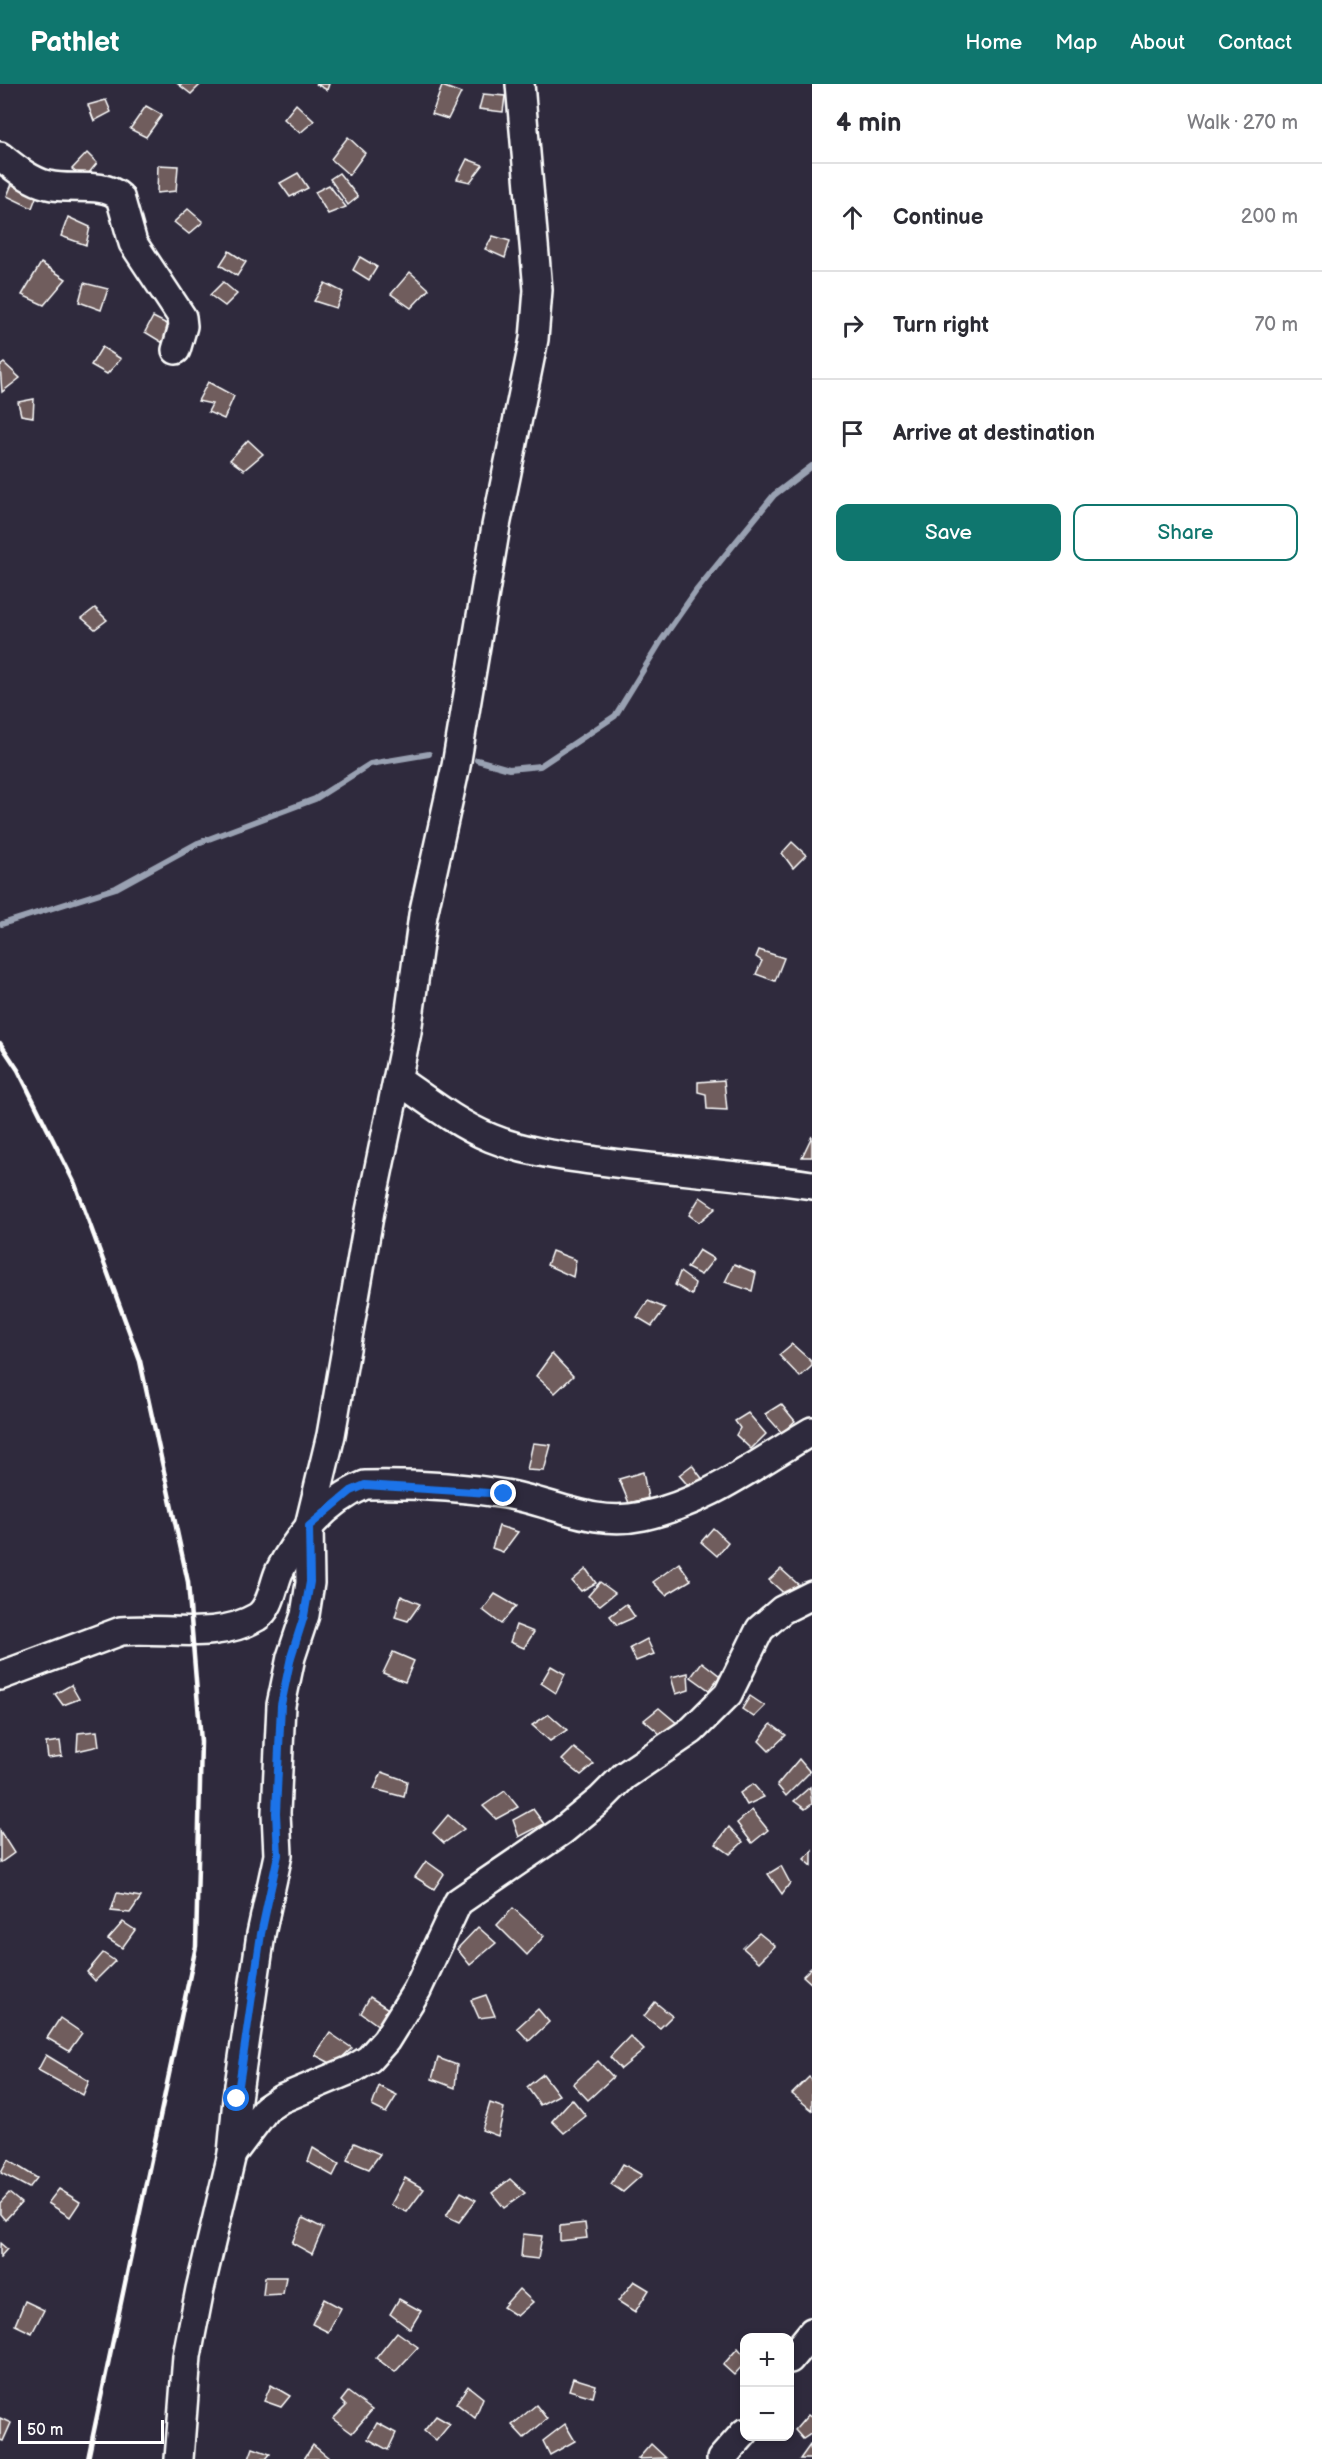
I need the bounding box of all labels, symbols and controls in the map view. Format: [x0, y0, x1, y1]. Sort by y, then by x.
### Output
text: Pathlet [30, 26, 119, 59]
text: Home [965, 30, 1022, 55]
text: Map [1055, 30, 1097, 55]
text: About [1130, 30, 1185, 55]
text: Contact [1218, 30, 1292, 55]
text: 4 min [836, 108, 901, 139]
text: Walk · 270 m [1187, 111, 1298, 135]
icon: ahead [836, 201, 869, 234]
text: Continue [893, 204, 983, 231]
text: 200 m [1241, 205, 1298, 229]
icon: right [836, 309, 869, 342]
text: Turn right [893, 312, 989, 339]
text: 70 m [1254, 313, 1298, 337]
icon: arrive [836, 417, 869, 450]
text: Arrive at destination [893, 420, 1095, 447]
button: Save [836, 504, 1061, 561]
button: Share [1073, 504, 1298, 561]
route end [490, 1480, 516, 1506]
route start [223, 2085, 249, 2111]
map controls [740, 2333, 794, 2441]
button: + [740, 2333, 794, 2387]
button: − [740, 2387, 794, 2441]
scale bar [18, 2417, 164, 2444]
text: 50 m [27, 2421, 63, 2440]

